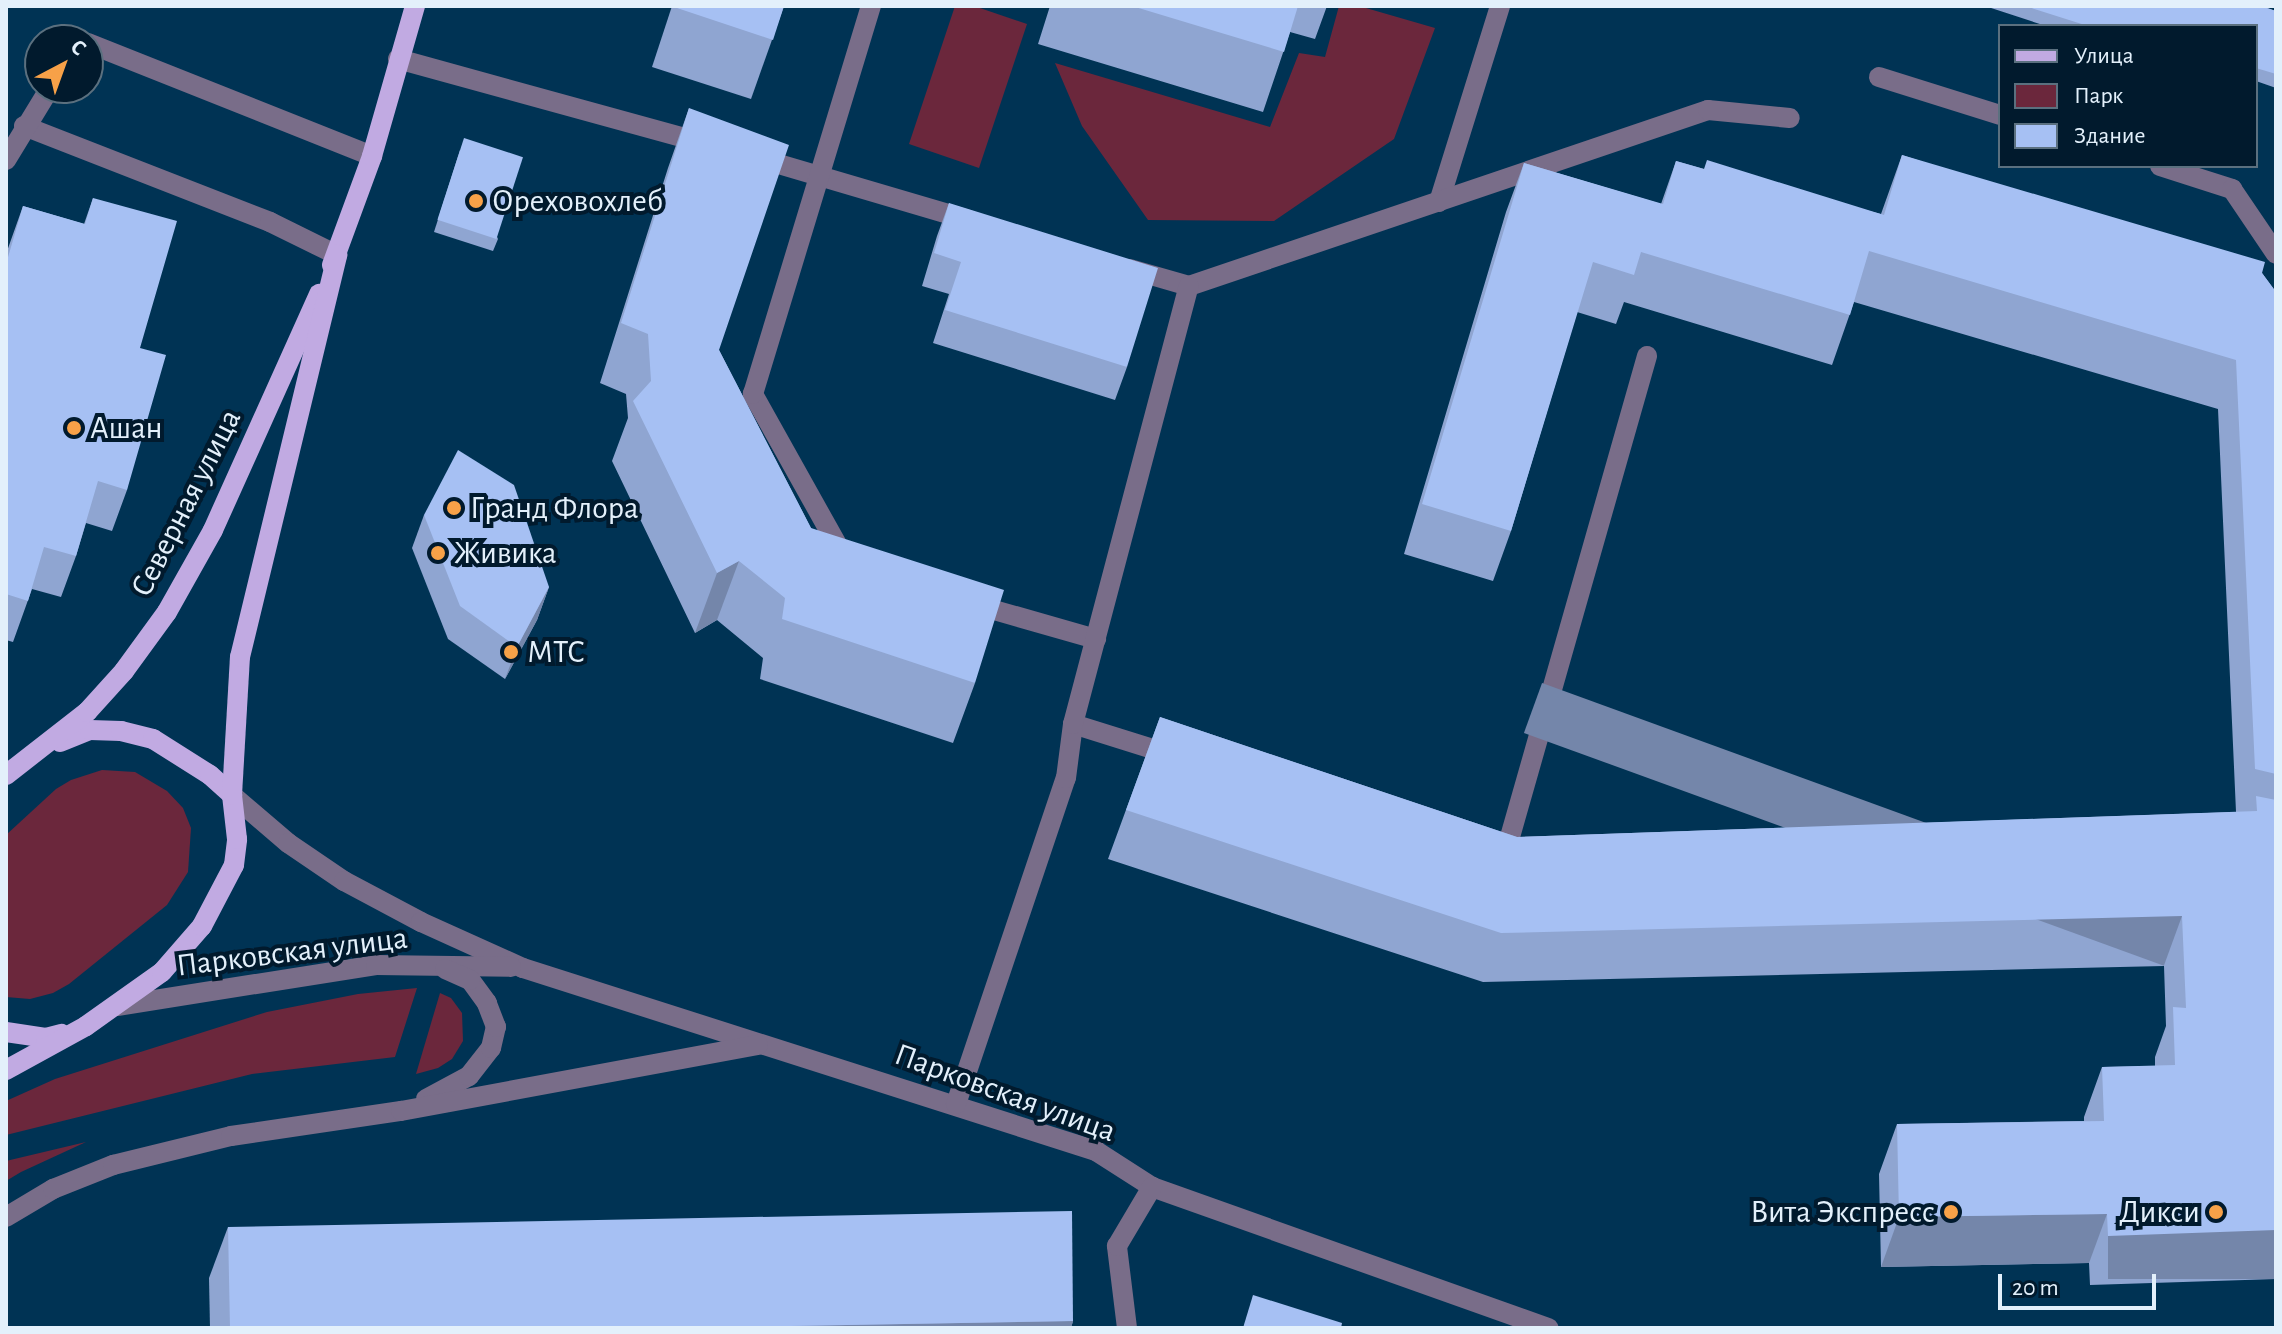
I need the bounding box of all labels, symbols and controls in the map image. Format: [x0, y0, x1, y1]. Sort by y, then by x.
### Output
north arrow [24, 24, 104, 104]
legend [1998, 24, 2258, 168]
text: С [67, 35, 90, 60]
text: Улица [2074, 44, 2134, 68]
text: Парк [2074, 84, 2123, 108]
text: Здание [2074, 124, 2145, 148]
place label: Ореховохлеб [492, 182, 663, 220]
marker: Ореховохлеб [467, 192, 485, 210]
street label: Северная улица [122, 403, 250, 603]
place label: Ашан [90, 409, 163, 447]
marker: Ашан [65, 419, 83, 437]
place label: Гранд Флора [470, 489, 639, 527]
marker: Гранд Флора [445, 499, 463, 517]
place label: Живика [454, 534, 557, 572]
marker: Живика [429, 544, 447, 562]
place label: МТС [527, 633, 585, 671]
marker: МТС [502, 643, 520, 661]
street label: Парковская улица [174, 919, 410, 985]
street label: Парковская улица [889, 1035, 1121, 1151]
place label: Вита Экспресс [1750, 1193, 1935, 1231]
place label: Дикси [2119, 1193, 2200, 1231]
marker: Вита Экспресс [1942, 1203, 1960, 1221]
marker: Дикси [2207, 1203, 2225, 1221]
scale bar [2002, 1258, 2160, 1308]
text: 20 m [2012, 1276, 2059, 1300]

